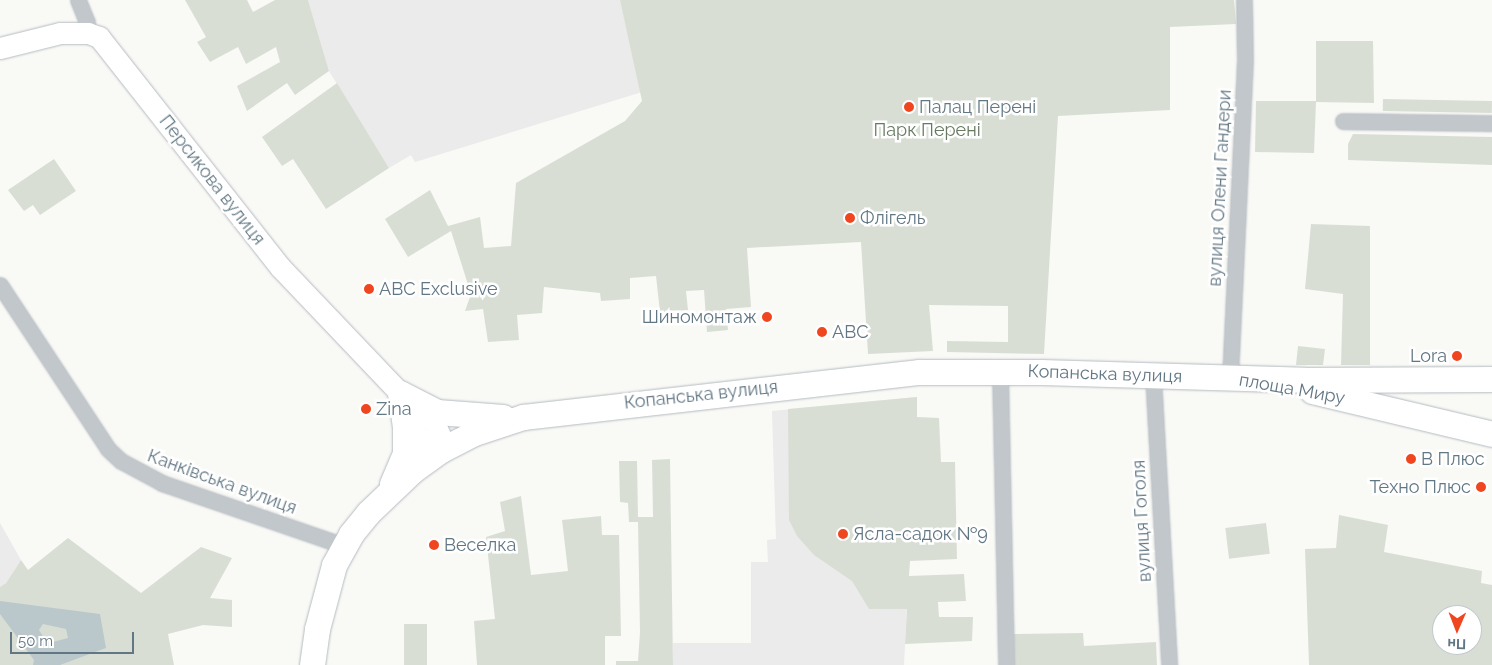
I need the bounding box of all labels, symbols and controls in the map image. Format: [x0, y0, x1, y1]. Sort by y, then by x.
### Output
street label: вулиця Олени Гандери [1204, 89, 1236, 287]
place label: Палац Перені [919, 96, 1036, 118]
marker: Палац Перені [903, 101, 915, 113]
street label: Персикова вулиця [155, 111, 269, 249]
park label: Парк Перені [873, 119, 981, 141]
place label: Флігель [860, 207, 926, 229]
marker: Флігель [844, 212, 856, 224]
place label: ABC Exclusive [379, 278, 498, 300]
marker: ABC Exclusive [363, 283, 375, 295]
place label: Шиномонтаж [642, 306, 757, 328]
marker: Шиномонтаж [761, 311, 773, 323]
place label: ABC [832, 321, 869, 343]
marker: ABC [816, 326, 828, 338]
place label: Lora [1410, 345, 1447, 367]
marker: Lora [1451, 350, 1463, 362]
street label: Копанська вулиця [1027, 361, 1183, 387]
street label: площа Миру [1237, 369, 1347, 409]
street label: Копанська вулиця [623, 376, 779, 414]
place label: Zina [376, 398, 412, 420]
marker: Zina [360, 403, 372, 415]
street label: Канківська вулиця [145, 445, 299, 519]
place label: В Плюс [1421, 448, 1485, 470]
marker: В Плюс [1405, 453, 1417, 465]
street label: вулиця Гоголя [1128, 459, 1156, 583]
place label: Техно Плюс [1370, 476, 1471, 498]
marker: Техно Плюс [1475, 481, 1487, 493]
place label: Ясла-садок №9 [853, 523, 988, 545]
marker: Ясла-садок №9 [837, 528, 849, 540]
place label: Веселка [444, 534, 516, 556]
marker: Веселка [428, 539, 440, 551]
north arrow [1432, 605, 1482, 655]
scale bar [12, 622, 136, 654]
text: 50 m [18, 632, 53, 650]
text: Пн [1447, 636, 1466, 652]

